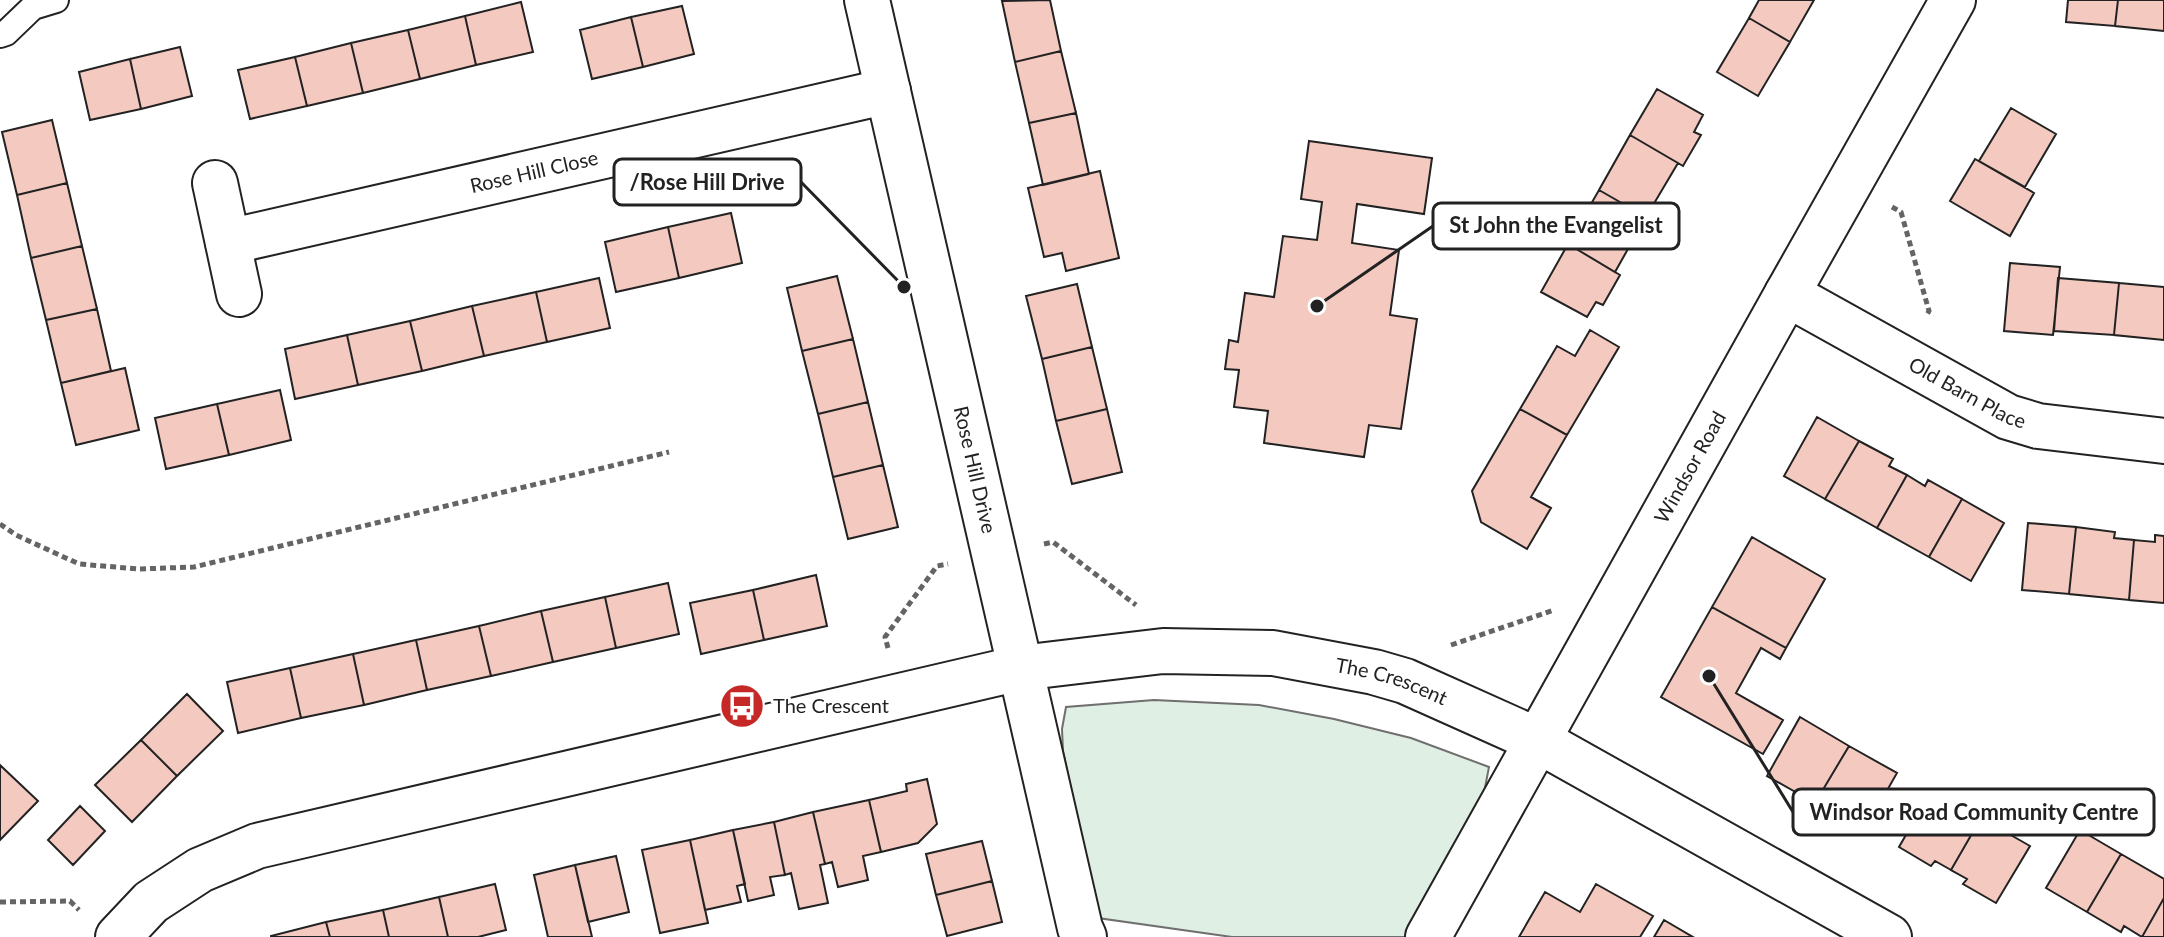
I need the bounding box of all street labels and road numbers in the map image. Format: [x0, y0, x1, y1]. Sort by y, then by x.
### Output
street label: Rose Hill Close [467, 145, 600, 197]
street label: Old Barn Place [1905, 351, 2029, 433]
street label: Rose Hill Drive [950, 404, 1002, 536]
street label: Windsor Road [1649, 407, 1730, 527]
street label: The Crescent [1334, 652, 1451, 709]

